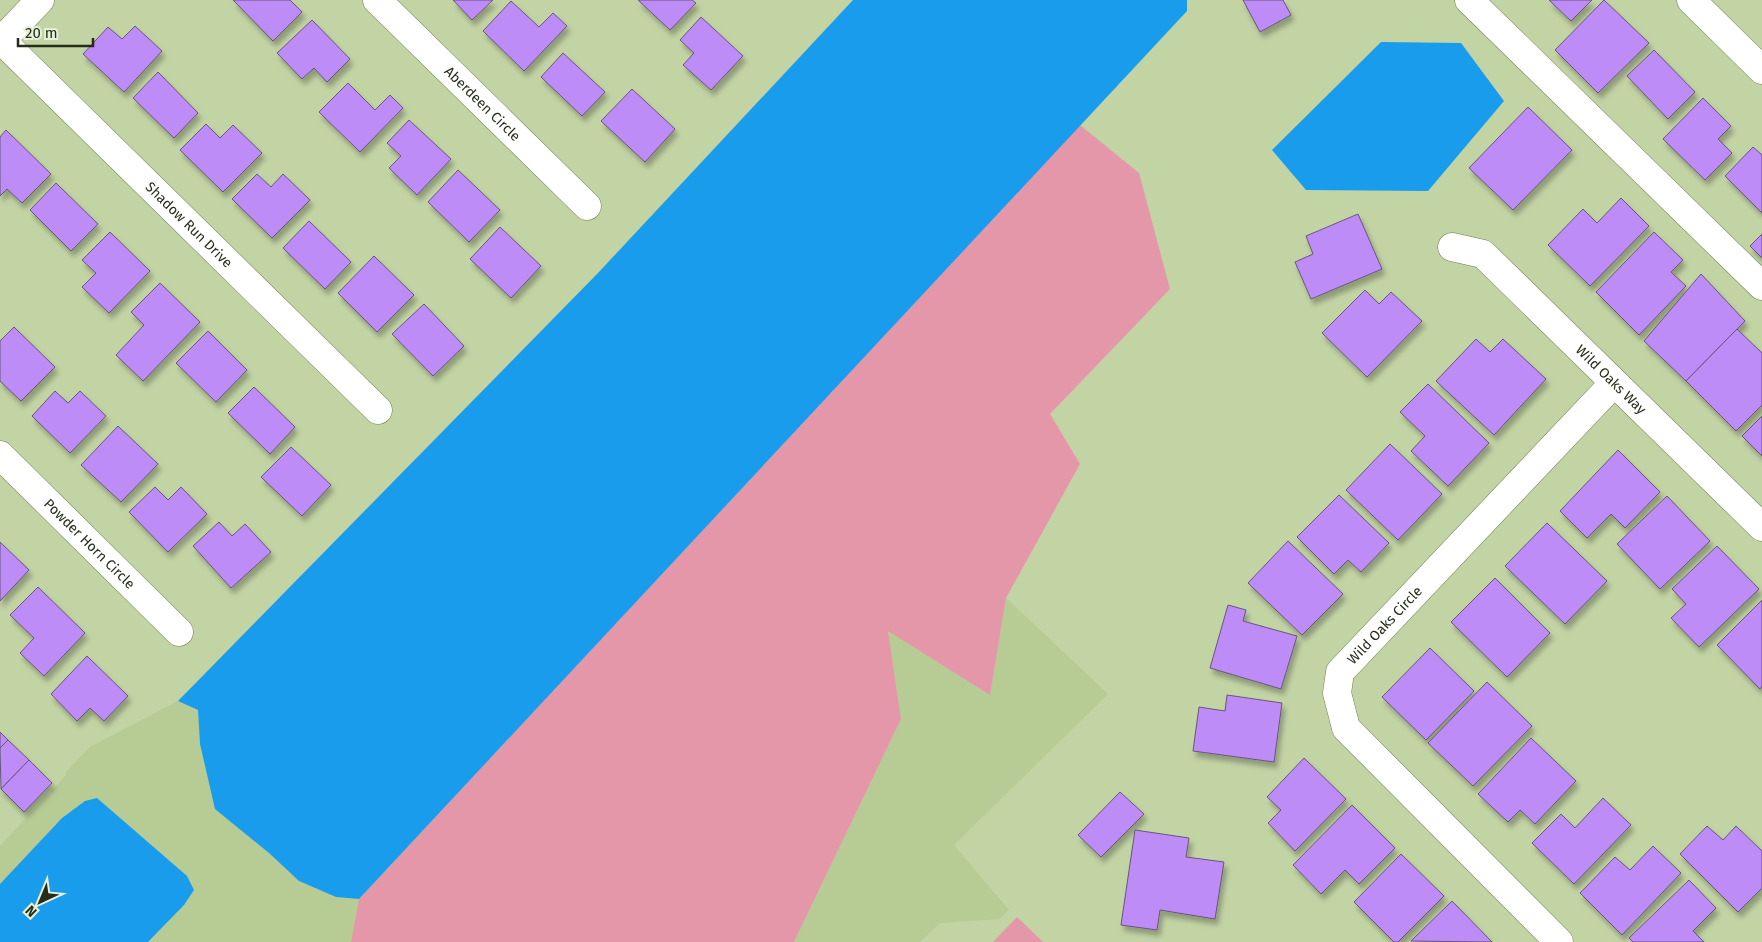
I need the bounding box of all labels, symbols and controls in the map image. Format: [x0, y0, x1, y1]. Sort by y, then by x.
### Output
scale bar [18, 15, 92, 47]
text: 20 m [25, 24, 58, 42]
street label: Aberdeen Circle [441, 63, 524, 145]
street label: Shadow Run Drive [142, 179, 236, 271]
street label: Wild Oaks Way [1572, 342, 1650, 418]
street label: Powder Horn Circle [40, 495, 138, 593]
street label: Wild Oaks Circle [1344, 583, 1426, 668]
north arrow [15, 877, 65, 927]
text: N [22, 902, 41, 920]

